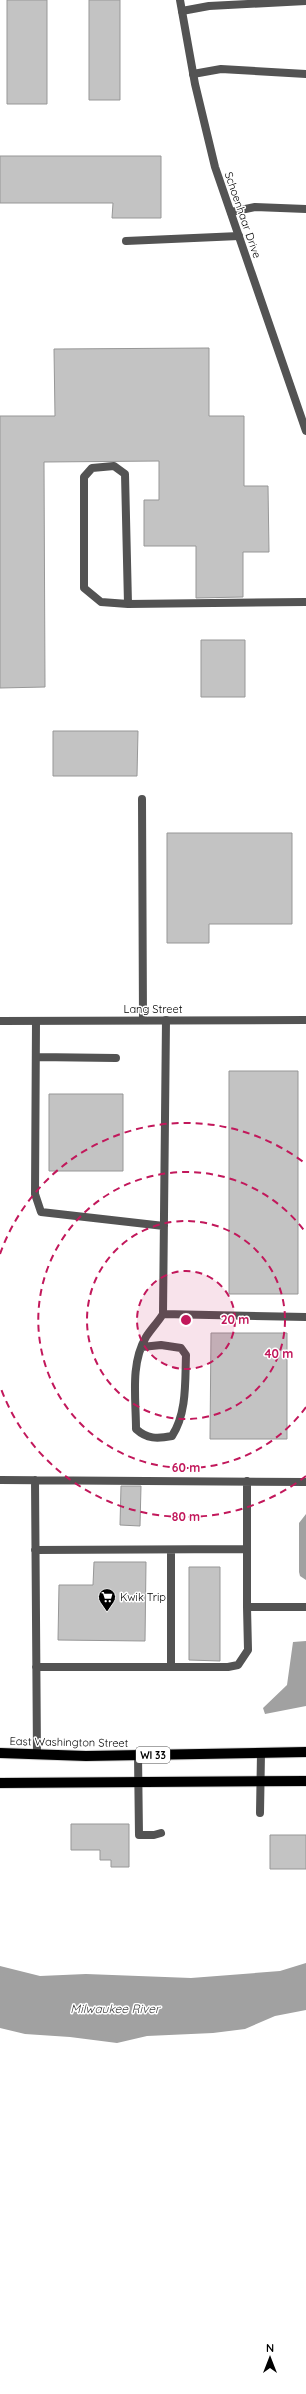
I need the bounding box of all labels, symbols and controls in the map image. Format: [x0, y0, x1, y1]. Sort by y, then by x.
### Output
street label: Schoenhaar Drive [222, 170, 264, 260]
street label: Lang Street [124, 1002, 183, 1016]
text: 20 m [221, 1312, 249, 1327]
centre of rings [179, 1313, 193, 1327]
text: 40 m [265, 1346, 293, 1361]
text: 60 m [172, 1460, 200, 1475]
text: 80 m [172, 1509, 200, 1524]
supermarket icon: Kwik Trip [97, 1587, 117, 1612]
place label: Kwik Trip [120, 1590, 166, 1604]
street label: East Washington Street [10, 1734, 129, 1750]
road number: WI 33 [136, 1747, 170, 1763]
water label: Milwaukee River [70, 2001, 161, 2016]
north arrow [250, 2338, 290, 2378]
text: N [266, 2341, 274, 2355]

